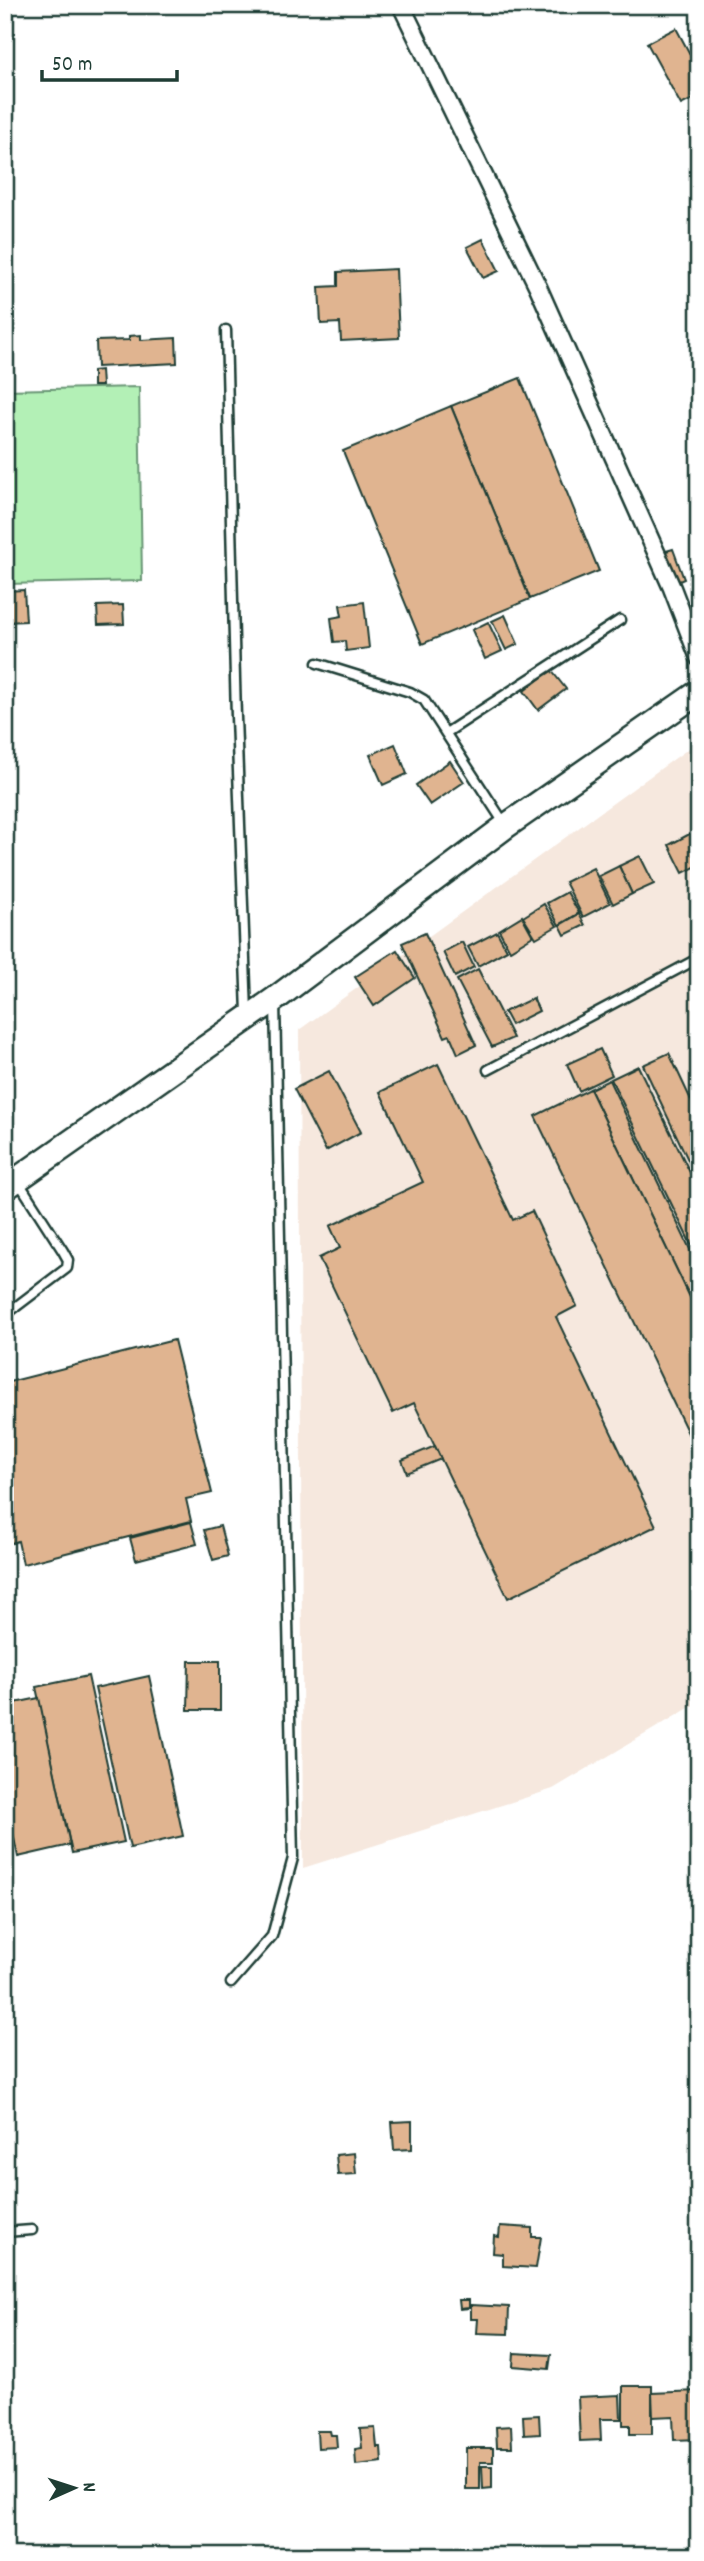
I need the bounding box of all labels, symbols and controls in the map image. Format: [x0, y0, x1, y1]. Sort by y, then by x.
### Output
scale bar [42, 38, 177, 82]
text: 50 m [52, 51, 92, 81]
north arrow [38, 2452, 108, 2522]
text: N [74, 2482, 101, 2493]

